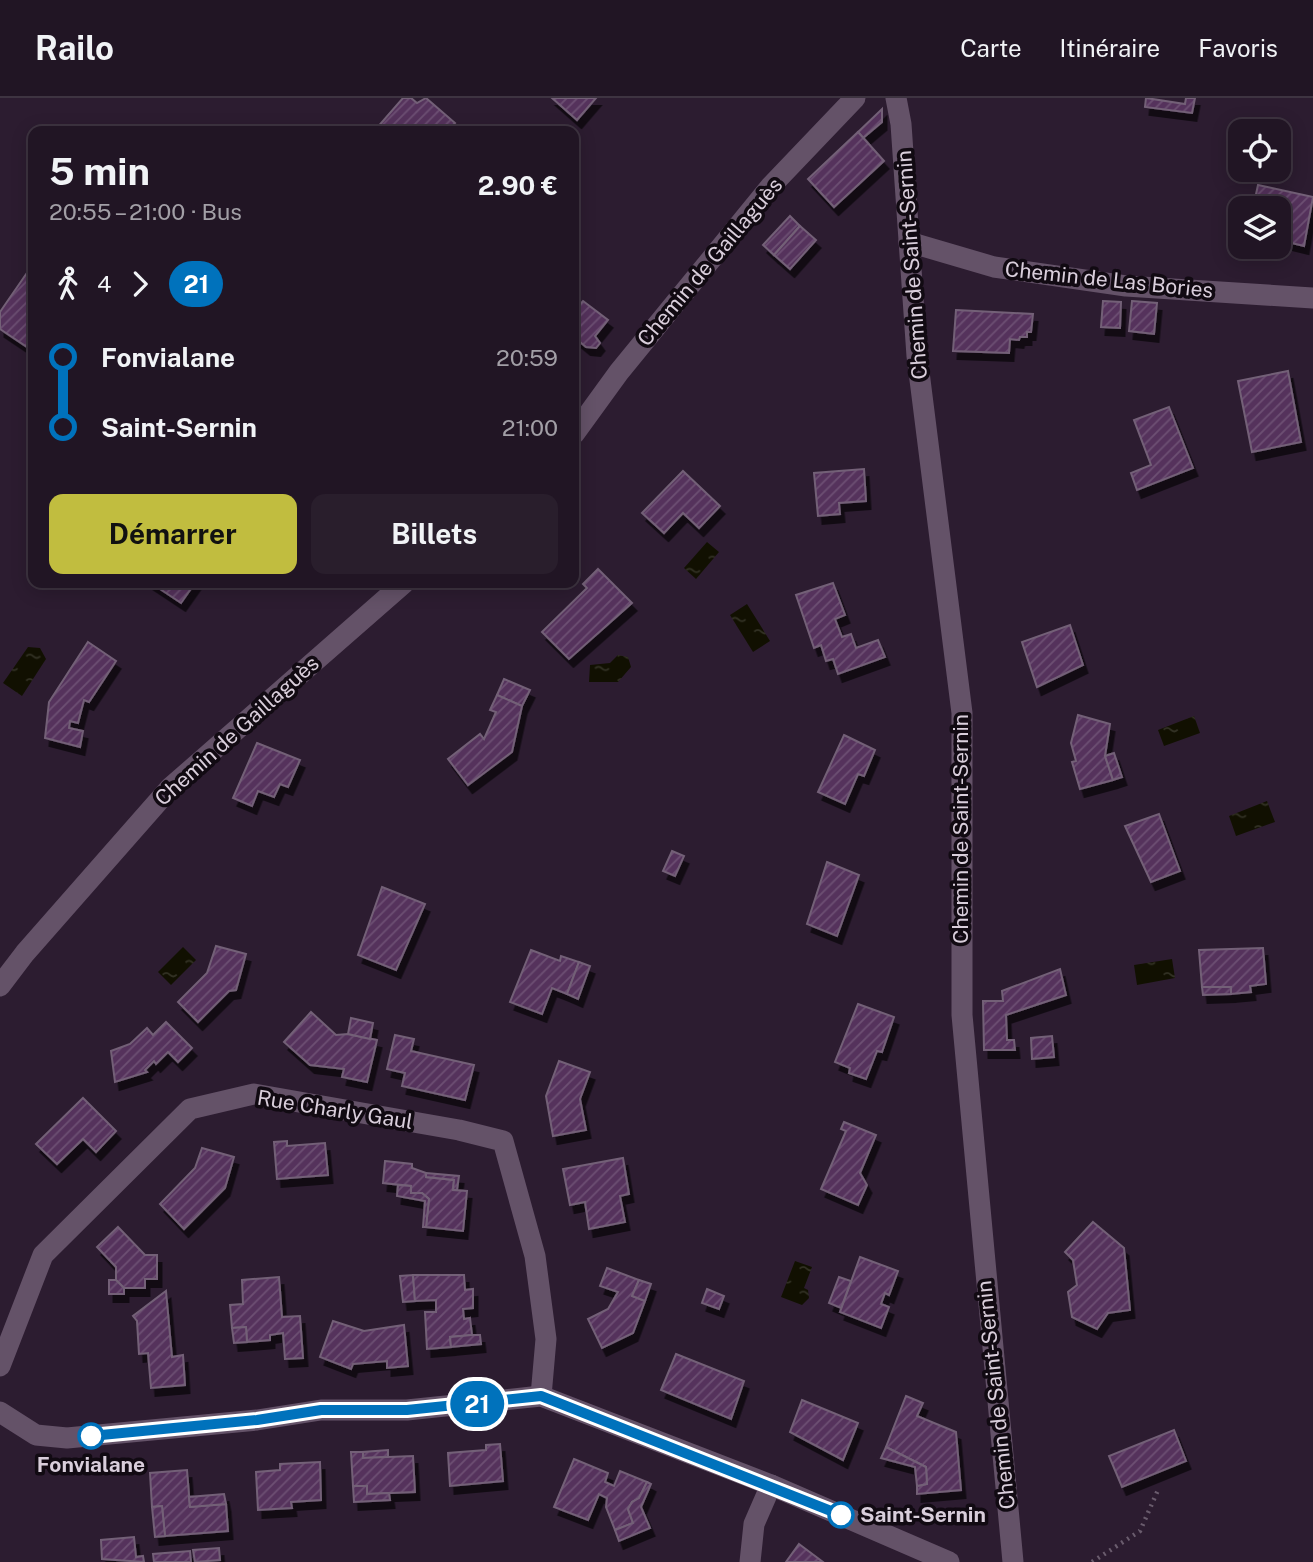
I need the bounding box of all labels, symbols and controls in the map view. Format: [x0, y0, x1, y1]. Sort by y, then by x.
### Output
text: Railo [35, 29, 114, 67]
text: Carte [960, 34, 1022, 62]
text: Itinéraire [1060, 34, 1160, 62]
text: Favoris [1198, 34, 1278, 62]
map controls [1228, 119, 1291, 259]
button: locate [1228, 119, 1291, 182]
text: 5 min [49, 149, 150, 194]
street label: Chemin de Saint-Sernin [891, 150, 932, 381]
text: 2.90 € [478, 170, 558, 201]
street label: Chemin de Gaillaguès [632, 172, 787, 351]
button: layers [1228, 196, 1291, 259]
text: 20:55 – 21:00 · Bus [49, 198, 242, 225]
street label: Chemin de Las Bories [1004, 256, 1214, 303]
icon: walk [49, 265, 87, 303]
icon: forward [121, 265, 159, 303]
text: 4 [97, 270, 111, 297]
text: 21 [183, 270, 209, 298]
text: Fonvialane [101, 342, 235, 373]
text: 20:59 [496, 344, 558, 371]
text: Saint-Sernin [101, 412, 257, 443]
text: 21:00 [502, 414, 558, 441]
button: Démarrer [49, 494, 297, 574]
button: Billets [311, 494, 558, 574]
street label: Chemin de Gaillaguès [150, 650, 324, 811]
street label: Chemin de Saint-Sernin [948, 714, 973, 944]
street label: Rue Charly Gaul [255, 1085, 415, 1134]
street label: Chemin de Saint-Sernin [971, 1279, 1020, 1511]
line badge: 21 [446, 1381, 508, 1427]
text: 21 [464, 1390, 490, 1418]
marker: Fonvialane [78, 1423, 104, 1449]
place label: Fonvialane [37, 1452, 145, 1477]
marker: Saint-Sernin [828, 1502, 854, 1528]
place label: Saint-Sernin [860, 1502, 986, 1527]

